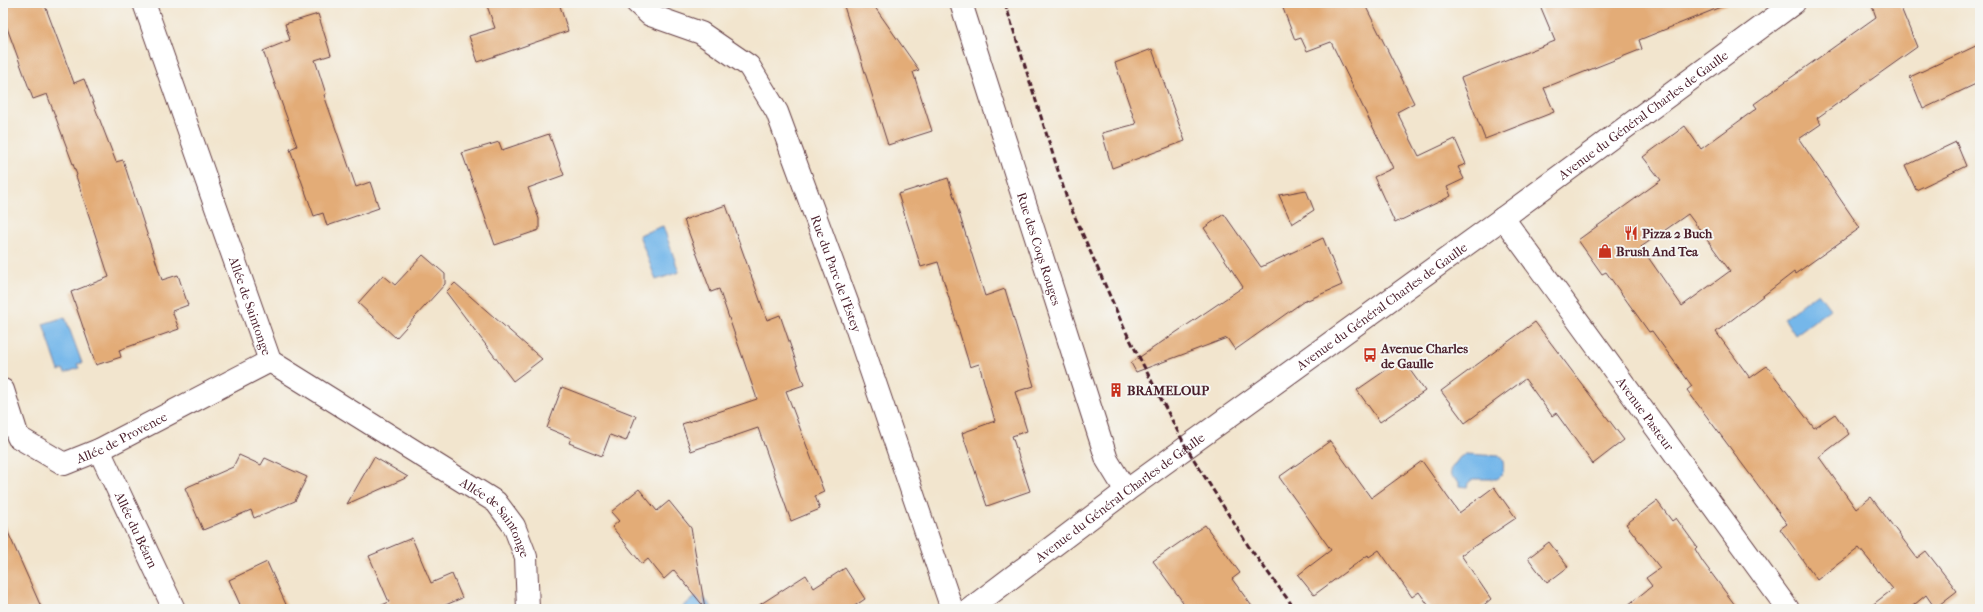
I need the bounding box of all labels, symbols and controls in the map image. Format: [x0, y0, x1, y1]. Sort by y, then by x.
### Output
street label: Avenue du Général Charles de Gaulle [1555, 47, 1731, 183]
street label: Rue des Coqs Rouges [1014, 190, 1064, 308]
street label: Rue du Parc de l'Estey [808, 213, 865, 335]
restaurant icon: Pizza 2 Buch [1623, 225, 1639, 241]
place label: Pizza 2 Buch [1642, 226, 1713, 241]
street label: Avenue du Général Charles de Gaulle [1293, 239, 1470, 374]
shop icon: Brush And Tea [1597, 243, 1613, 259]
place label: Brush And Tea [1616, 244, 1699, 259]
street label: Allée de Saintonge [225, 254, 275, 358]
place label: Avenue Charles de Gaulle [1380, 341, 1468, 371]
bus stop icon: Avenue Charles de Gaulle [1362, 347, 1378, 363]
street label: Avenue Pasteur [1613, 373, 1677, 454]
building icon: BRAMELOUP [1108, 382, 1124, 398]
place label: BRAMELOUP [1127, 383, 1209, 398]
street label: Allée de Provence [73, 409, 170, 467]
street label: Avenue du Général Charles de Gaulle [1032, 429, 1208, 566]
street label: Allée de Saintonge [456, 474, 533, 560]
street label: Allée du Béarn [111, 488, 161, 571]

